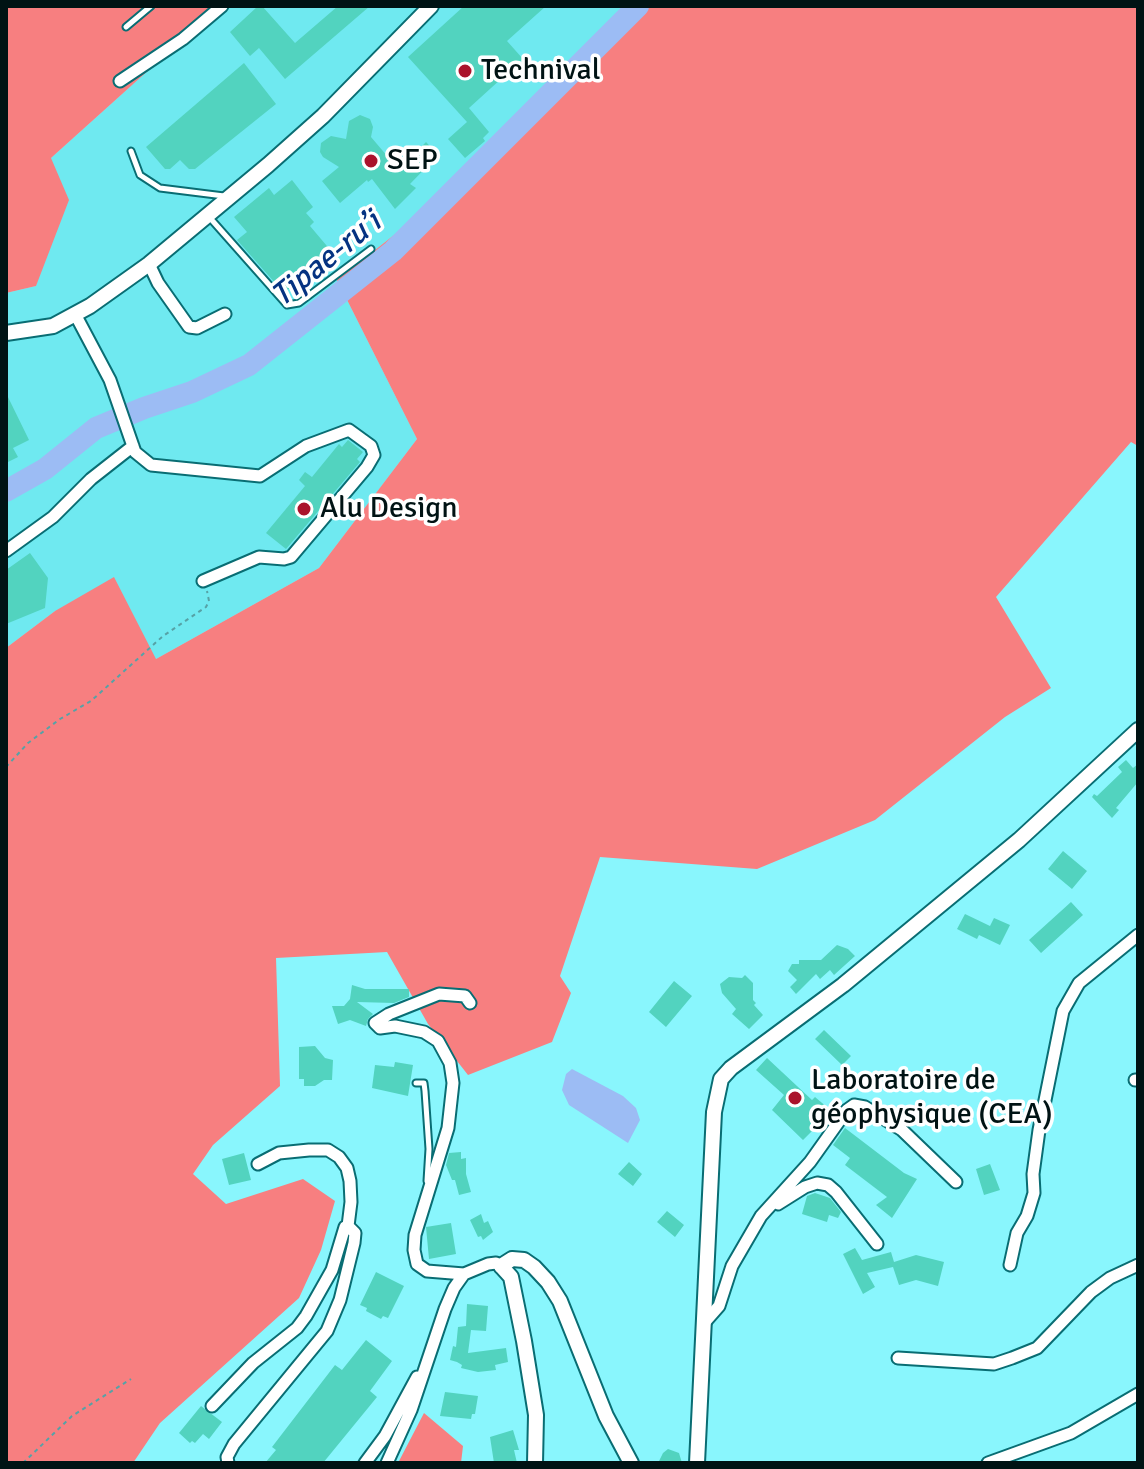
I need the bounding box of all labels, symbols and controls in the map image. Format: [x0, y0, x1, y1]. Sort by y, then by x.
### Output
place label: Technival [481, 53, 601, 89]
marker: Technival [456, 62, 474, 80]
place label: SEP [387, 143, 438, 179]
marker: SEP [362, 152, 380, 170]
water label: Tipae-ru’i [264, 204, 390, 316]
place label: Alu Design [320, 491, 457, 527]
marker: Alu Design [295, 500, 313, 518]
place label: Laboratoire de géophysique (CEA) [811, 1063, 1053, 1134]
marker: Laboratoire de géophysique (CEA) [786, 1089, 804, 1107]

